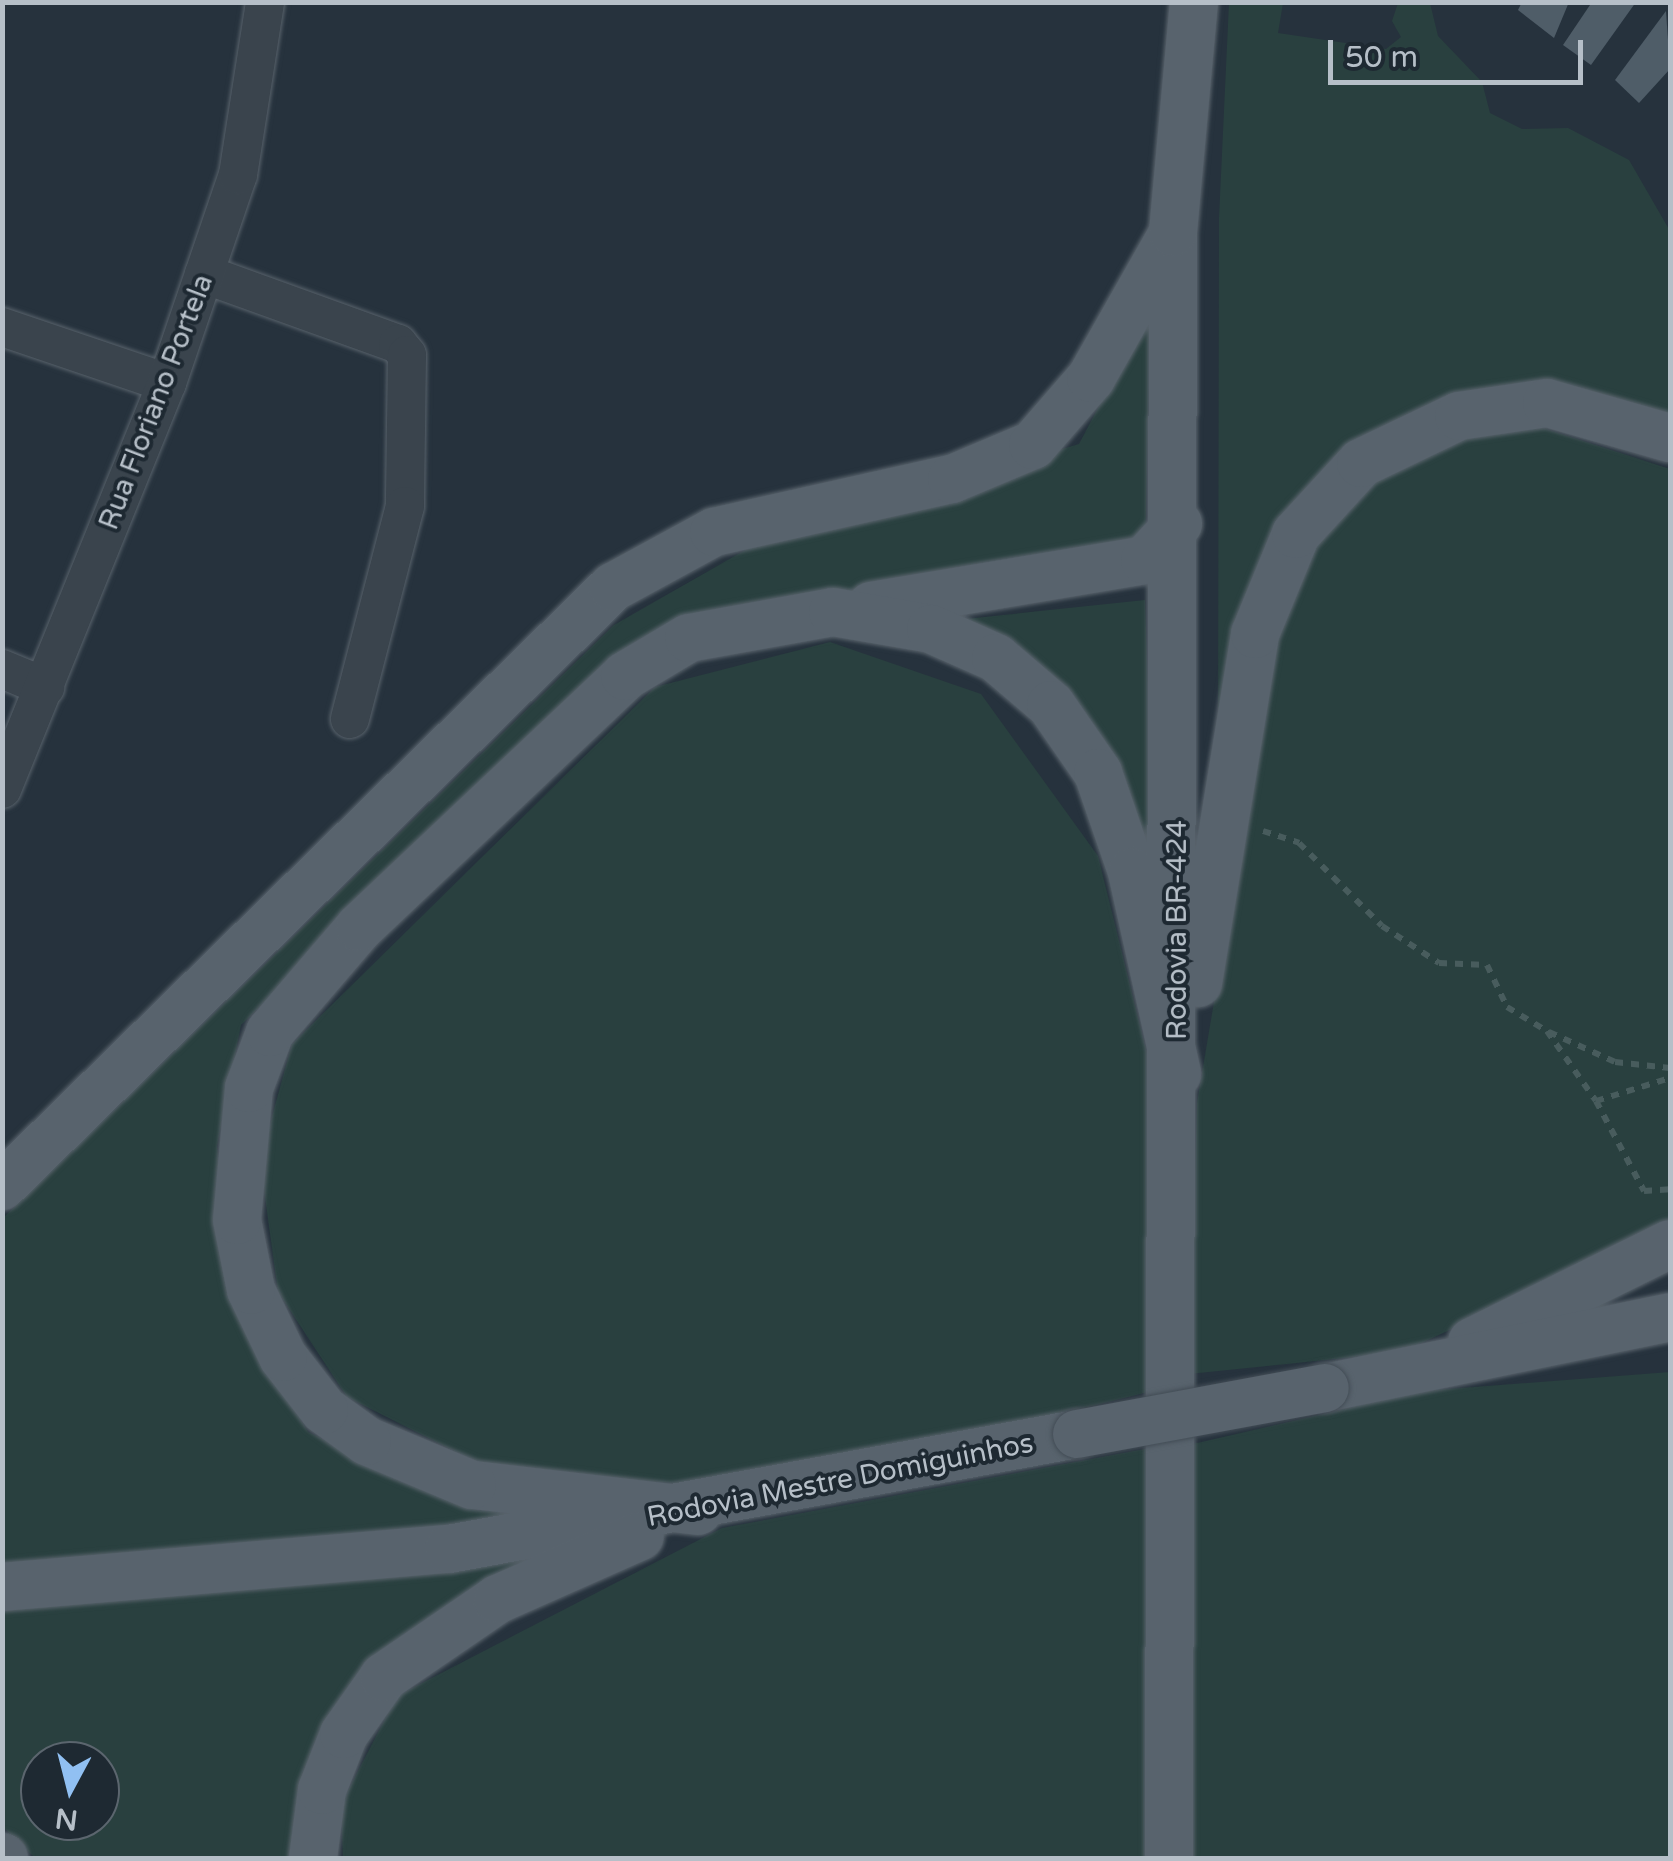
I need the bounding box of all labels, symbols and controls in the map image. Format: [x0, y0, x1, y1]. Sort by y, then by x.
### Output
scale bar [1333, 20, 1588, 82]
text: 50 m [1345, 39, 1418, 76]
street label: Rua Floriano Portela [92, 270, 220, 534]
street label: Rodovia BR-424 [1160, 820, 1194, 1040]
street label: Rodovia Mestre Domiguinhos [644, 1426, 1036, 1534]
north arrow [20, 1741, 120, 1841]
text: N [53, 1801, 80, 1837]

